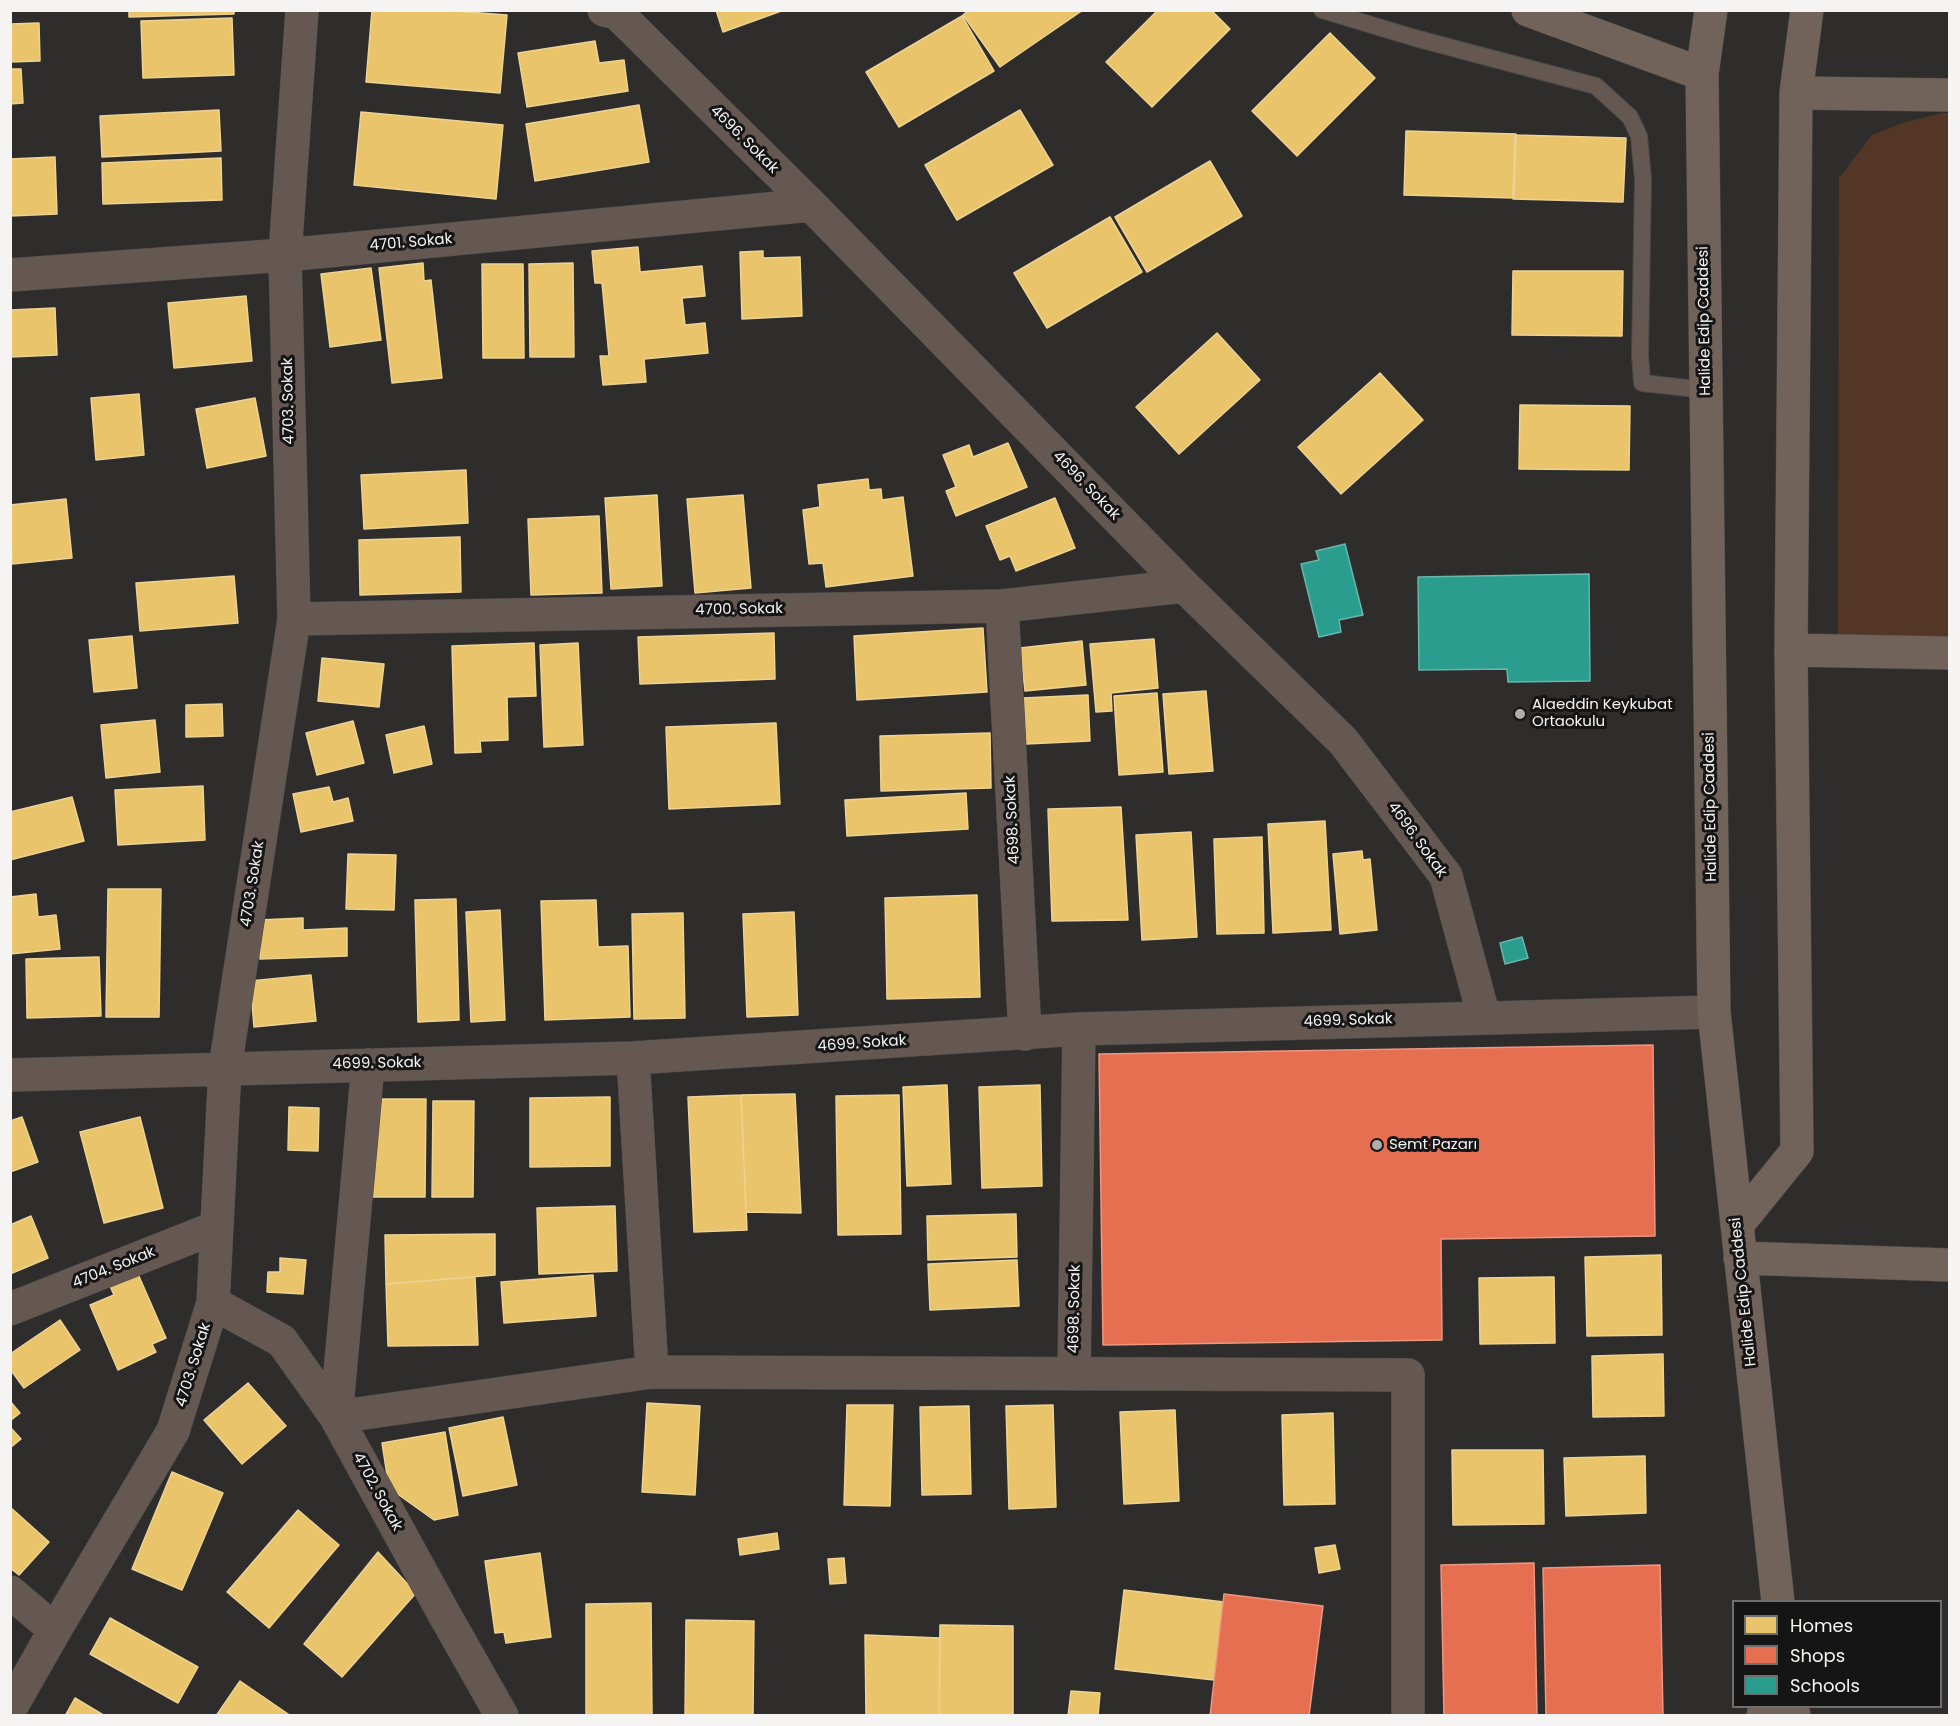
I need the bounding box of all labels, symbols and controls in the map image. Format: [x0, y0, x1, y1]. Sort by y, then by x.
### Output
street label: 4696. Sokak [706, 102, 782, 178]
street label: 4701. Sokak [369, 230, 453, 256]
street label: Halide Edip Caddesi [1695, 246, 1715, 396]
street label: 4703. Sokak [279, 357, 299, 445]
street label: 4696. Sokak [1049, 448, 1123, 524]
street label: 4700. Sokak [695, 600, 783, 620]
place label: Alaeddin Keykubat Ortaokulu [1532, 696, 1673, 731]
marker: Alaeddin Keykubat Ortaokulu [1513, 707, 1527, 721]
street label: Halide Edip Caddesi [1701, 732, 1721, 882]
street label: 4698. Sokak [1002, 775, 1024, 865]
street label: 4696. Sokak [1384, 799, 1450, 881]
street label: 4703. Sokak [237, 840, 269, 928]
street label: 4699. Sokak [1303, 1010, 1393, 1032]
street label: 4699. Sokak [817, 1032, 907, 1056]
street label: 4699. Sokak [332, 1054, 422, 1074]
place label: Semt Pazarı [1389, 1136, 1477, 1154]
marker: Semt Pazarı [1370, 1138, 1384, 1152]
street label: Halide Edip Caddesi [1727, 1217, 1761, 1367]
street label: 4704. Sokak [70, 1243, 158, 1293]
street label: 4698. Sokak [1065, 1264, 1085, 1354]
street label: 4703. Sokak [173, 1321, 215, 1409]
street label: 4702. Sokak [348, 1450, 406, 1534]
legend [1732, 1600, 1942, 1708]
text: Homes [1790, 1613, 1853, 1638]
text: Shops [1790, 1643, 1845, 1668]
text: Schools [1790, 1673, 1860, 1698]

